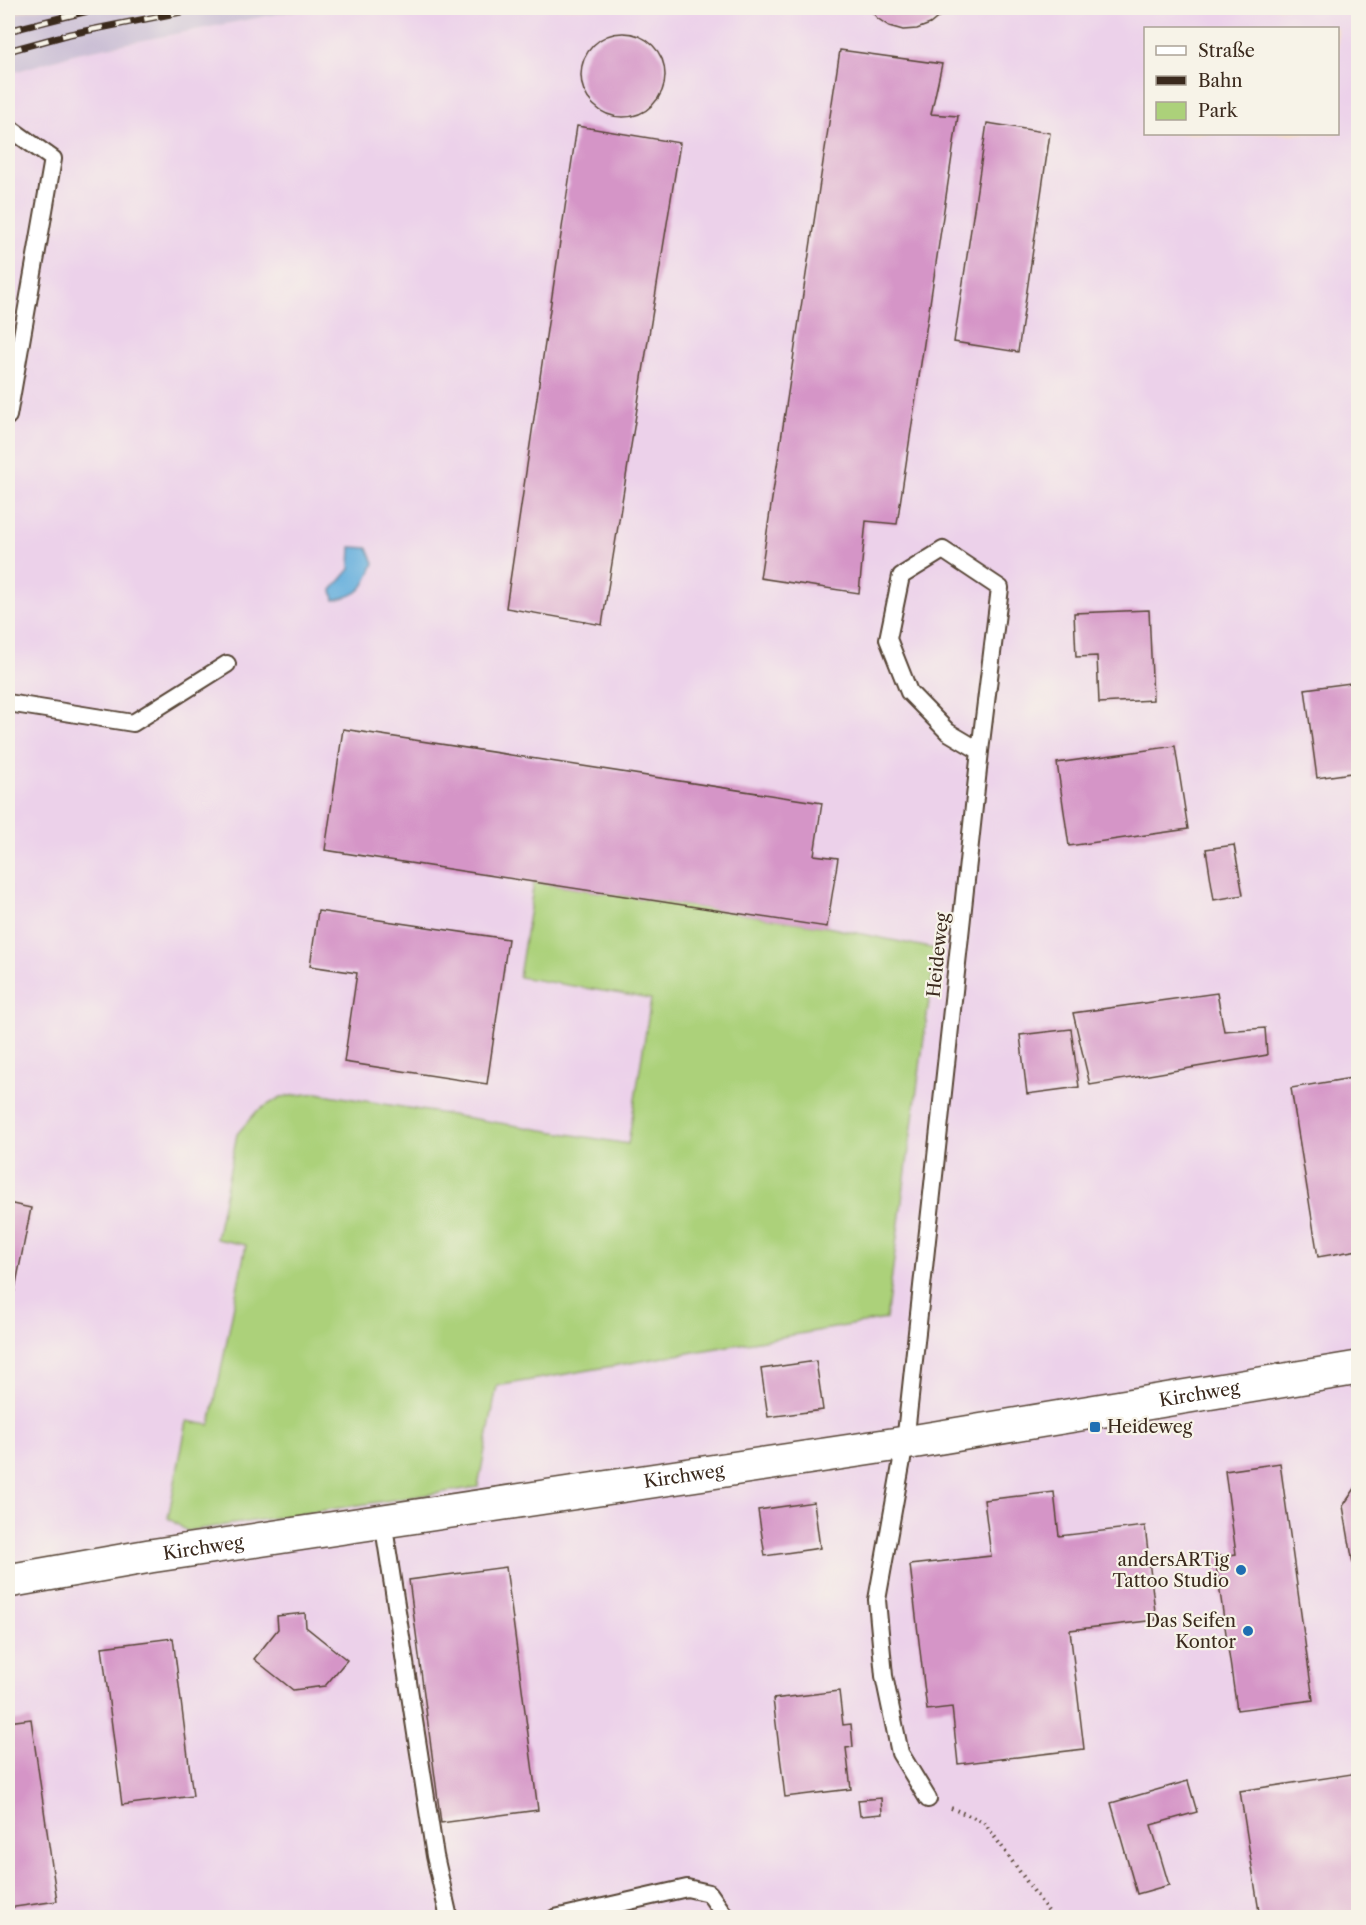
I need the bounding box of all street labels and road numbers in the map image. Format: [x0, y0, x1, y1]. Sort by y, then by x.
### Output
street label: Heideweg [923, 911, 953, 999]
street label: Kirchweg [1158, 1377, 1242, 1412]
street label: Kirchweg [642, 1459, 726, 1493]
street label: Kirchweg [161, 1531, 245, 1565]

